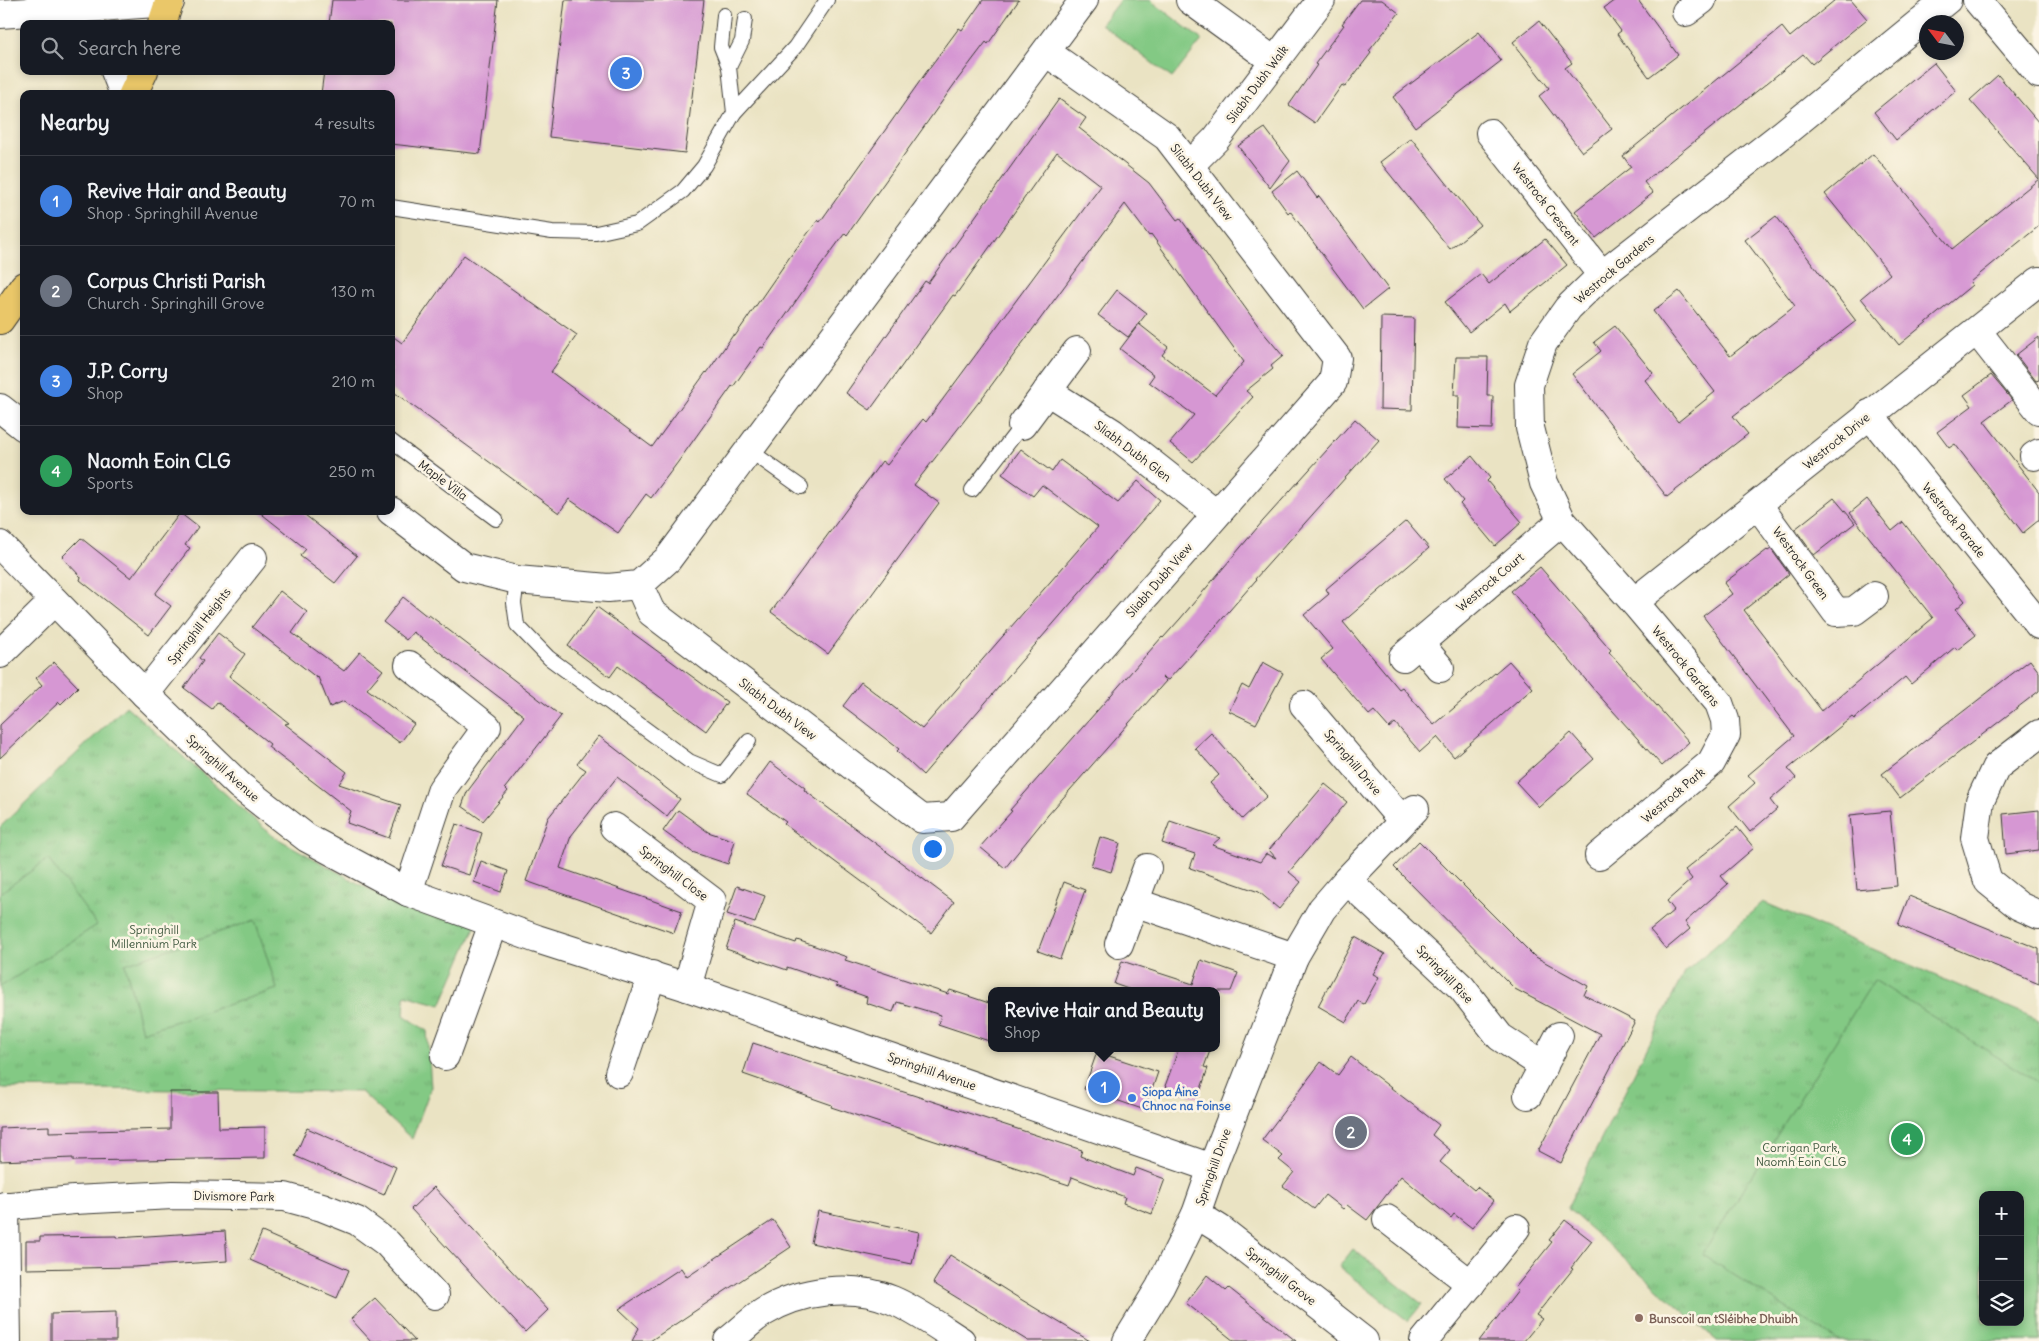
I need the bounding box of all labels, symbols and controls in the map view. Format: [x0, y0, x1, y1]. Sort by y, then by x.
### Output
north arrow [1919, 15, 1964, 60]
search box [20, 20, 395, 75]
icon: search [38, 34, 66, 62]
text: Search here [78, 36, 181, 60]
street label: Sliabh Dubh Walk [1223, 42, 1291, 126]
pin: 3 [610, 54, 642, 92]
text: Nearby [40, 109, 110, 136]
text: 4 results [314, 113, 375, 133]
street label: Sliabh Dubh View [1167, 141, 1237, 224]
street label: Westrock Crescent [1509, 160, 1583, 248]
text: Revive Hair and Beauty [87, 179, 287, 203]
text: 1 [53, 191, 59, 211]
text: 70 m [339, 191, 375, 211]
text: Shop · Springhill Avenue [87, 203, 258, 223]
street label: Westrock Gardens [1571, 231, 1657, 307]
text: Corpus Christi Parish [87, 269, 266, 293]
text: 2 [52, 281, 60, 301]
text: 130 m [331, 281, 375, 301]
text: Church · Springhill Grove [87, 293, 264, 313]
text: J.P. Corry [87, 359, 168, 383]
text: 3 [51, 371, 61, 391]
text: 210 m [332, 371, 375, 391]
text: Shop [87, 383, 123, 403]
street label: Westrock Drive [1800, 410, 1872, 472]
street label: Sliabh Dubh Glen [1092, 417, 1174, 485]
text: Naomh Eoin CLG [87, 449, 231, 473]
street label: Maple Villa [415, 457, 471, 503]
text: 4 [51, 461, 61, 481]
text: 250 m [329, 461, 375, 481]
text: Sports [87, 473, 133, 493]
street label: Westrock Parade [1919, 480, 1989, 560]
street label: Westrock Green [1770, 524, 1832, 602]
street label: Sliabh Dubh View [1123, 539, 1196, 620]
street label: Westrock Court [1453, 549, 1527, 615]
street label: Springhill Heights [164, 585, 234, 667]
street label: Westrock Gardens [1649, 623, 1723, 709]
street label: Sliabh Dubh View [736, 675, 820, 743]
street label: Springhill Drive [1321, 726, 1385, 798]
street label: Springhill Avenue [183, 731, 263, 805]
street label: Westrock Park [1638, 764, 1708, 826]
your location [920, 836, 946, 862]
street label: Springhill Close [637, 842, 711, 904]
park label: Springhill Millennium Park [111, 922, 197, 951]
street label: Springhill Rise [1414, 942, 1476, 1006]
popup [988, 987, 1220, 1052]
text: Revive Hair and Beauty [1004, 998, 1204, 1022]
text: Shop [1004, 1022, 1040, 1042]
street label: Springhill Avenue [886, 1049, 978, 1093]
pin: 1 [1088, 1068, 1120, 1106]
place label: Siopa Áine Chnoc na Foinse [1142, 1084, 1231, 1113]
marker: Siopa Áine Chnoc na Foinse [1126, 1092, 1138, 1104]
pin: 2 [1335, 1113, 1367, 1151]
pin: 4 [1891, 1120, 1923, 1158]
street label: Springhill Drive [1192, 1126, 1234, 1208]
park label: Corrigan Park, Naomh Eoin CLG [1756, 1140, 1847, 1169]
street label: Divismore Park [193, 1188, 275, 1204]
map controls [1979, 1191, 2024, 1326]
button: + [1979, 1191, 2024, 1236]
button: − [1979, 1236, 2024, 1281]
street label: Springhill Grove [1243, 1244, 1319, 1308]
button: layers [1979, 1281, 2024, 1326]
place label: Bunscoil an tSléibhe Dhuibh [1649, 1311, 1798, 1326]
marker: Bunscoil an tSléibhe Dhuibh [1633, 1312, 1645, 1324]

